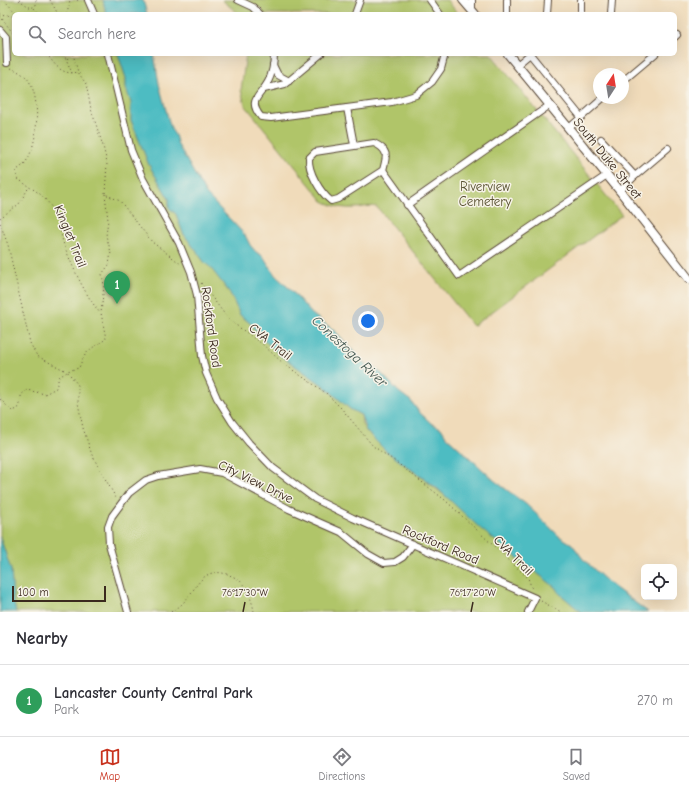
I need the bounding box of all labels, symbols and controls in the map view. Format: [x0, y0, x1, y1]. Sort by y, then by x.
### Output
search box [12, 12, 677, 56]
icon: search [26, 23, 48, 45]
text: Search here [58, 25, 136, 43]
north arrow [593, 68, 629, 104]
street label: South Duke Street [570, 115, 646, 203]
park label: Riverview Cemetery [459, 179, 511, 209]
street label: Kinglet Trail [51, 203, 90, 270]
pin: 1 [104, 271, 130, 304]
street label: Rockford Road [198, 286, 225, 368]
your location [358, 311, 378, 331]
water label: Conestoga River [308, 312, 392, 392]
street label: CVA Trail [246, 320, 295, 363]
street label: City View Drive [216, 457, 296, 506]
street label: Rockford Road [400, 522, 481, 567]
street label: CVA Trail [491, 532, 537, 578]
map controls [641, 564, 677, 600]
button: locate [641, 564, 677, 600]
scale bar [12, 584, 106, 603]
text: 100 m [18, 586, 49, 599]
text: 76°17'30"W [222, 587, 268, 599]
text: 76°17'20"W [450, 587, 496, 599]
text: Nearby [16, 629, 67, 648]
text: Lancaster County Central Park [54, 684, 252, 702]
text: 1 [26, 693, 32, 708]
text: 270 m [637, 693, 673, 708]
text: Park [54, 702, 79, 717]
tab: Map [99, 746, 121, 783]
tab: Directions [319, 746, 365, 783]
tab: Saved [563, 746, 590, 783]

